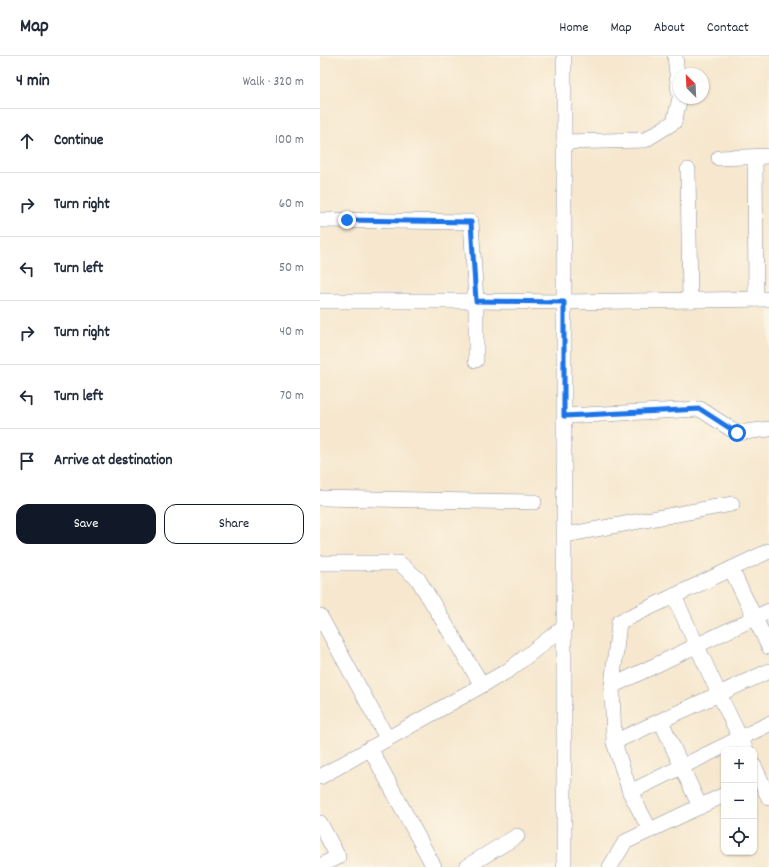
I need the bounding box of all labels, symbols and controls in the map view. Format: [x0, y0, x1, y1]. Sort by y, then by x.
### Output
text: Map [20, 14, 49, 41]
text: Home [559, 18, 588, 38]
text: Map [610, 18, 632, 38]
text: About [654, 18, 685, 38]
text: Contact [707, 18, 749, 38]
north arrow [673, 68, 709, 104]
text: 4 min [16, 70, 50, 94]
text: Walk · 320 m [243, 73, 304, 92]
icon: ahead [16, 130, 38, 152]
text: Continue [54, 130, 103, 152]
text: 100 m [275, 131, 304, 150]
icon: right [16, 194, 38, 216]
text: Turn right [54, 194, 110, 216]
text: 60 m [279, 195, 304, 214]
route end [338, 211, 356, 229]
icon: left [16, 258, 38, 280]
text: Turn left [54, 258, 103, 280]
text: 50 m [279, 259, 304, 278]
icon: right [16, 322, 38, 344]
text: Turn right [54, 322, 110, 344]
text: 40 m [280, 323, 304, 342]
icon: left [16, 386, 38, 408]
text: Turn left [54, 386, 103, 408]
text: 70 m [280, 387, 304, 406]
route start [728, 424, 746, 442]
icon: arrive [16, 450, 38, 472]
text: Arrive at destination [54, 450, 172, 472]
button: Save [16, 504, 156, 544]
button: Share [164, 504, 304, 544]
map controls [721, 747, 757, 855]
button: + [721, 747, 757, 783]
button: − [721, 783, 757, 819]
button: locate [721, 819, 757, 855]

